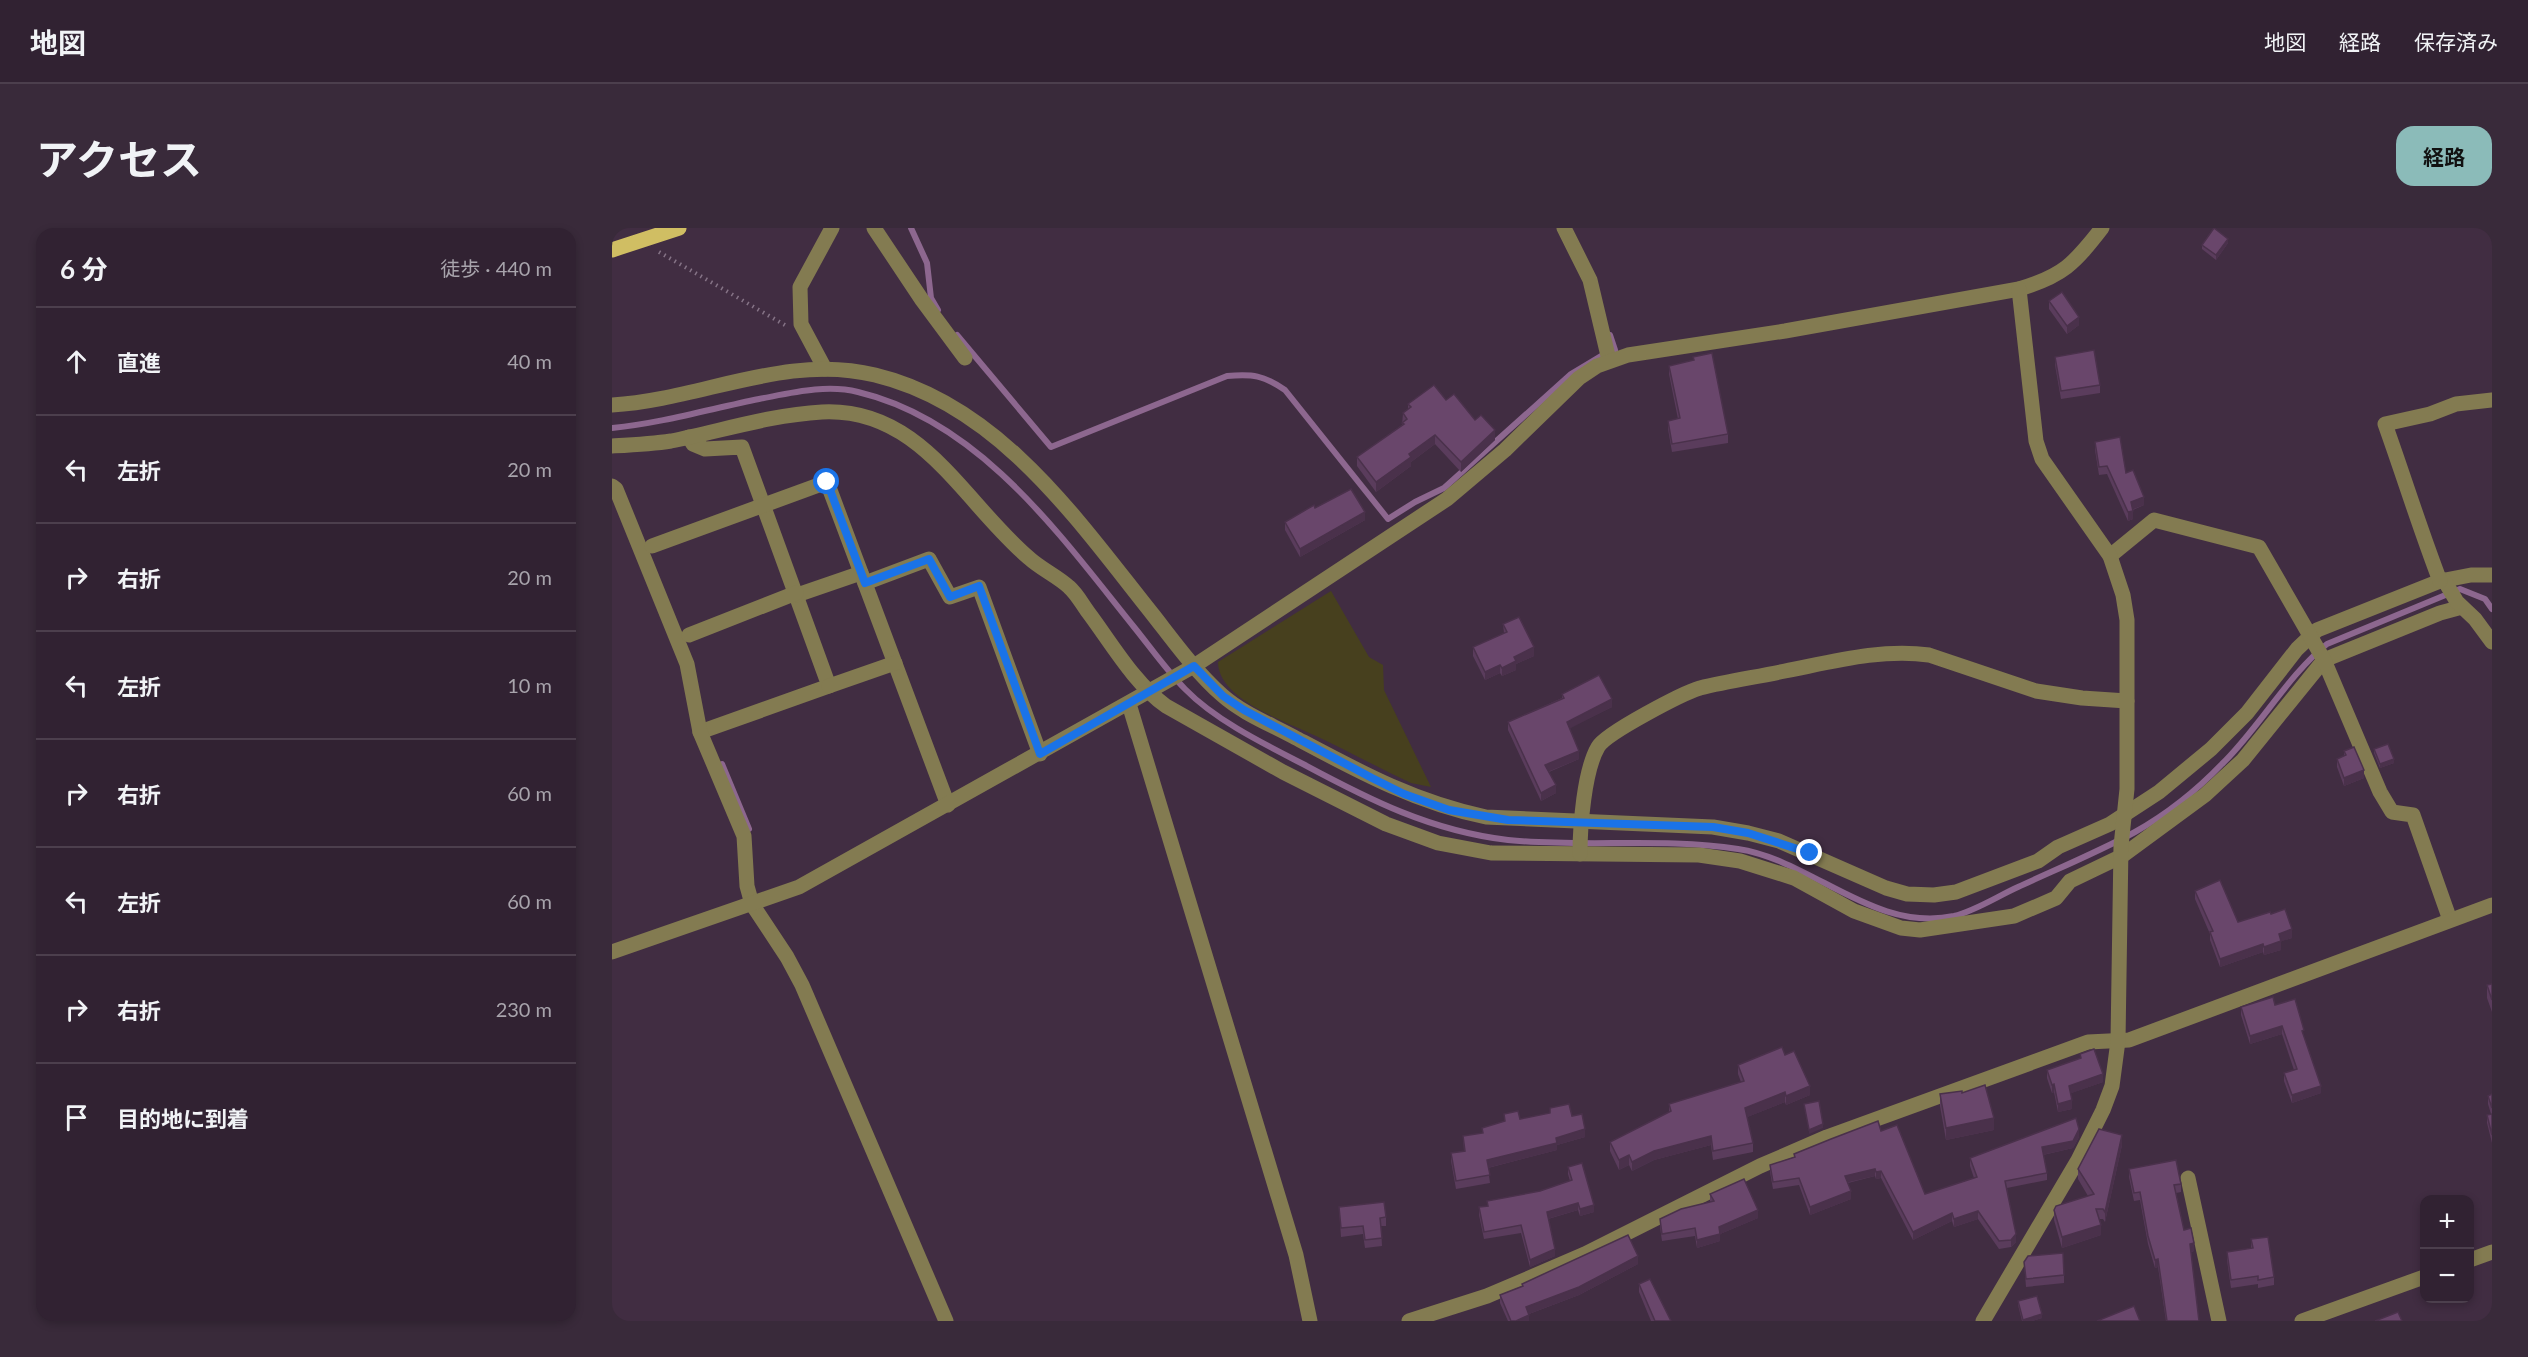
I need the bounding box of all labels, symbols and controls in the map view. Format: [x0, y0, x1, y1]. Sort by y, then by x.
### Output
text: 地図 [30, 25, 86, 59]
text: 地図 [2264, 29, 2306, 54]
text: 経路 [2339, 29, 2381, 54]
text: 保存済み [2414, 29, 2498, 54]
button: 経路 [2396, 126, 2492, 186]
text: アクセス [36, 134, 202, 184]
text: 6 分 [60, 253, 107, 285]
text: 徒歩 · 440 m [440, 256, 552, 280]
icon: ahead [60, 345, 93, 378]
text: 直進 [117, 349, 161, 376]
text: 40 m [507, 349, 552, 373]
icon: left [60, 453, 93, 486]
text: 左折 [117, 457, 161, 484]
text: 20 m [507, 457, 552, 481]
route start [813, 468, 839, 494]
icon: right [60, 561, 93, 594]
text: 右折 [117, 565, 161, 592]
text: 20 m [507, 565, 552, 589]
icon: left [60, 669, 93, 702]
text: 左折 [117, 673, 161, 700]
text: 10 m [507, 673, 552, 697]
icon: right [60, 777, 93, 810]
text: 右折 [117, 781, 161, 808]
text: 60 m [507, 781, 552, 805]
route end [1796, 839, 1822, 865]
icon: left [60, 885, 93, 918]
text: 左折 [117, 889, 161, 916]
text: 60 m [507, 889, 552, 913]
icon: right [60, 993, 93, 1026]
text: 右折 [117, 997, 161, 1024]
text: 230 m [496, 997, 552, 1021]
icon: arrive [60, 1101, 93, 1134]
text: 目的地に到着 [117, 1105, 249, 1132]
map controls [2420, 1195, 2474, 1303]
button: + [2420, 1195, 2474, 1249]
button: − [2420, 1249, 2474, 1303]

